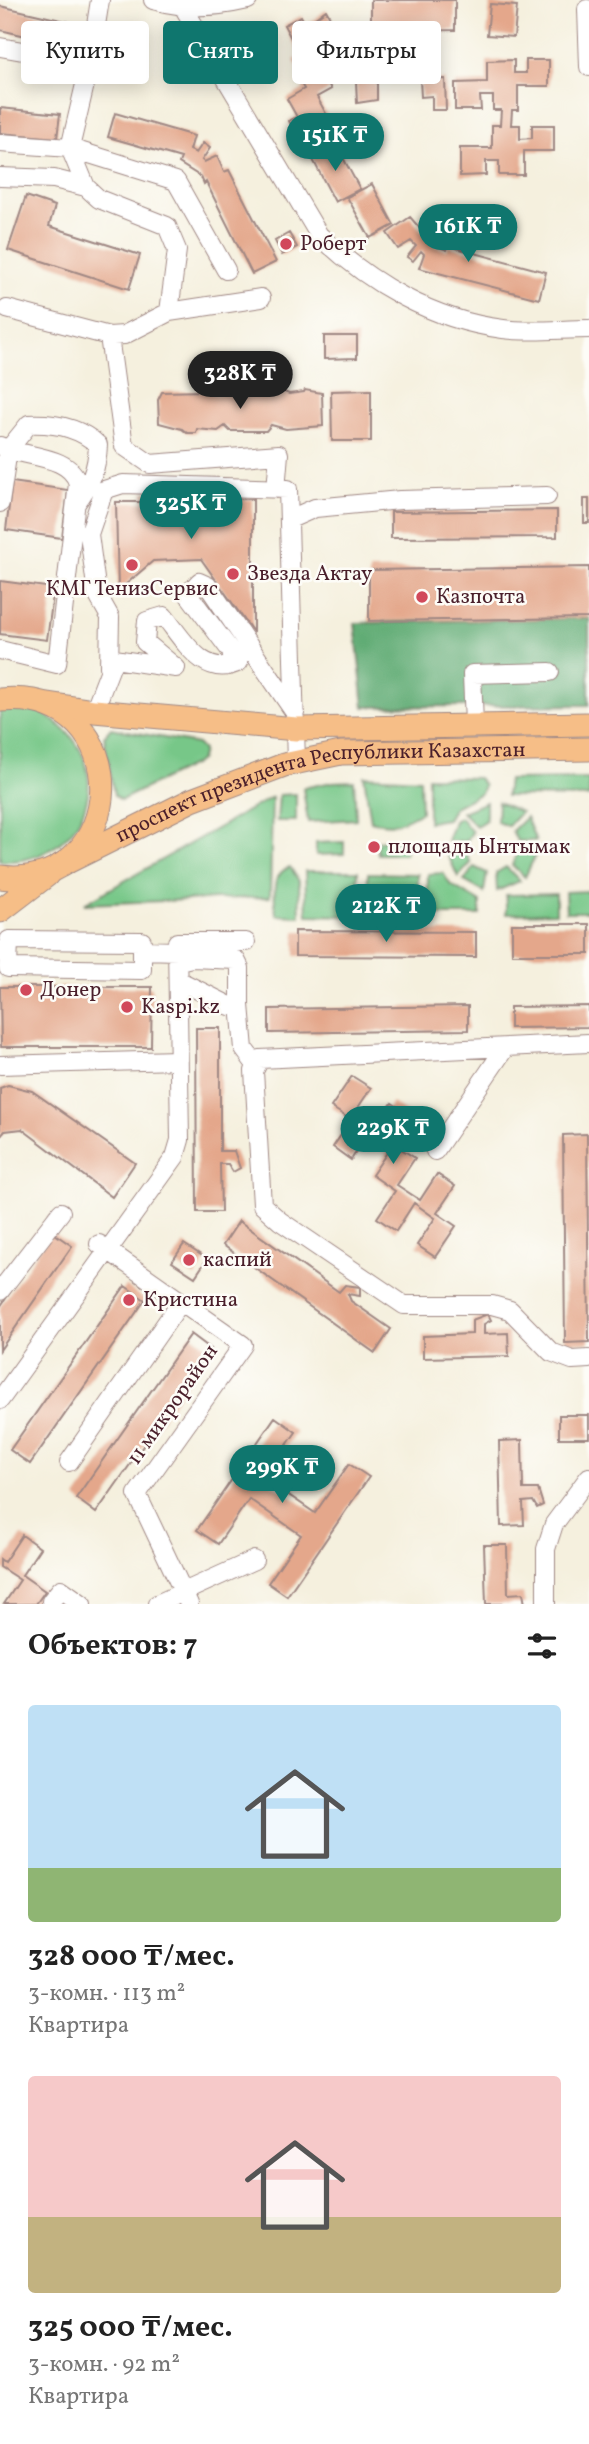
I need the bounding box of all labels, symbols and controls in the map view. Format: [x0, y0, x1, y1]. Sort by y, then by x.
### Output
chip: Купить [21, 21, 149, 84]
chip: Снять [163, 21, 278, 84]
chip: Фильтры [292, 21, 441, 84]
pin: 151K ₸ [278, 114, 392, 173]
text: 151K ₸ [302, 120, 368, 152]
pin: 161K ₸ [411, 204, 525, 264]
text: 161K ₸ [434, 211, 502, 243]
place label: Роберт [300, 230, 367, 259]
marker: Роберт [278, 236, 294, 252]
pin: 328K ₸ [183, 352, 297, 411]
text: 328K ₸ [204, 358, 276, 390]
pin: 325K ₸ [134, 482, 248, 541]
text: 325K ₸ [155, 488, 227, 520]
marker: КМГ ТенизСервис [124, 557, 140, 573]
place label: Звезда Актау [247, 560, 373, 589]
marker: Звезда Актау [225, 566, 241, 582]
place label: КМГ ТенизСервис [46, 575, 218, 604]
place label: Казпочта [436, 583, 525, 612]
marker: Казпочта [414, 589, 430, 605]
street label: проспект президента Республики Казахстан [111, 736, 526, 850]
place label: площадь Ынтымак [388, 833, 570, 862]
marker: площадь Ынтымак [366, 839, 382, 855]
pin: 212K ₸ [329, 884, 443, 944]
text: 212K ₸ [351, 891, 421, 923]
place label: Донер [40, 976, 101, 1005]
marker: Донер [18, 982, 34, 998]
place label: Kaspi.kz [141, 993, 220, 1022]
marker: Kaspi.kz [119, 999, 135, 1015]
pin: 229K ₸ [336, 1106, 450, 1166]
text: 229K ₸ [357, 1113, 429, 1145]
place label: каспий [203, 1246, 272, 1275]
marker: каспий [181, 1252, 197, 1268]
place label: Кристина [143, 1286, 238, 1315]
marker: Кристина [121, 1292, 137, 1308]
street label: 11 микрорайон [121, 1339, 226, 1471]
pin: 299K ₸ [225, 1446, 339, 1505]
text: 299K ₸ [245, 1452, 319, 1484]
text: Объектов: 7 [28, 1625, 198, 1667]
icon: filters [523, 1627, 561, 1665]
icon: home [232, 1751, 358, 1877]
text: 328 000 ₸/мес. [28, 1936, 235, 1978]
text: 3-комн. · 113 m² [28, 1978, 185, 2010]
text: Квартира [28, 2010, 129, 2042]
icon: home [232, 2122, 358, 2248]
text: 325 000 ₸/мес. [28, 2307, 233, 2349]
text: 3-комн. · 92 m² [28, 2349, 180, 2381]
text: Квартира [28, 2381, 129, 2413]

